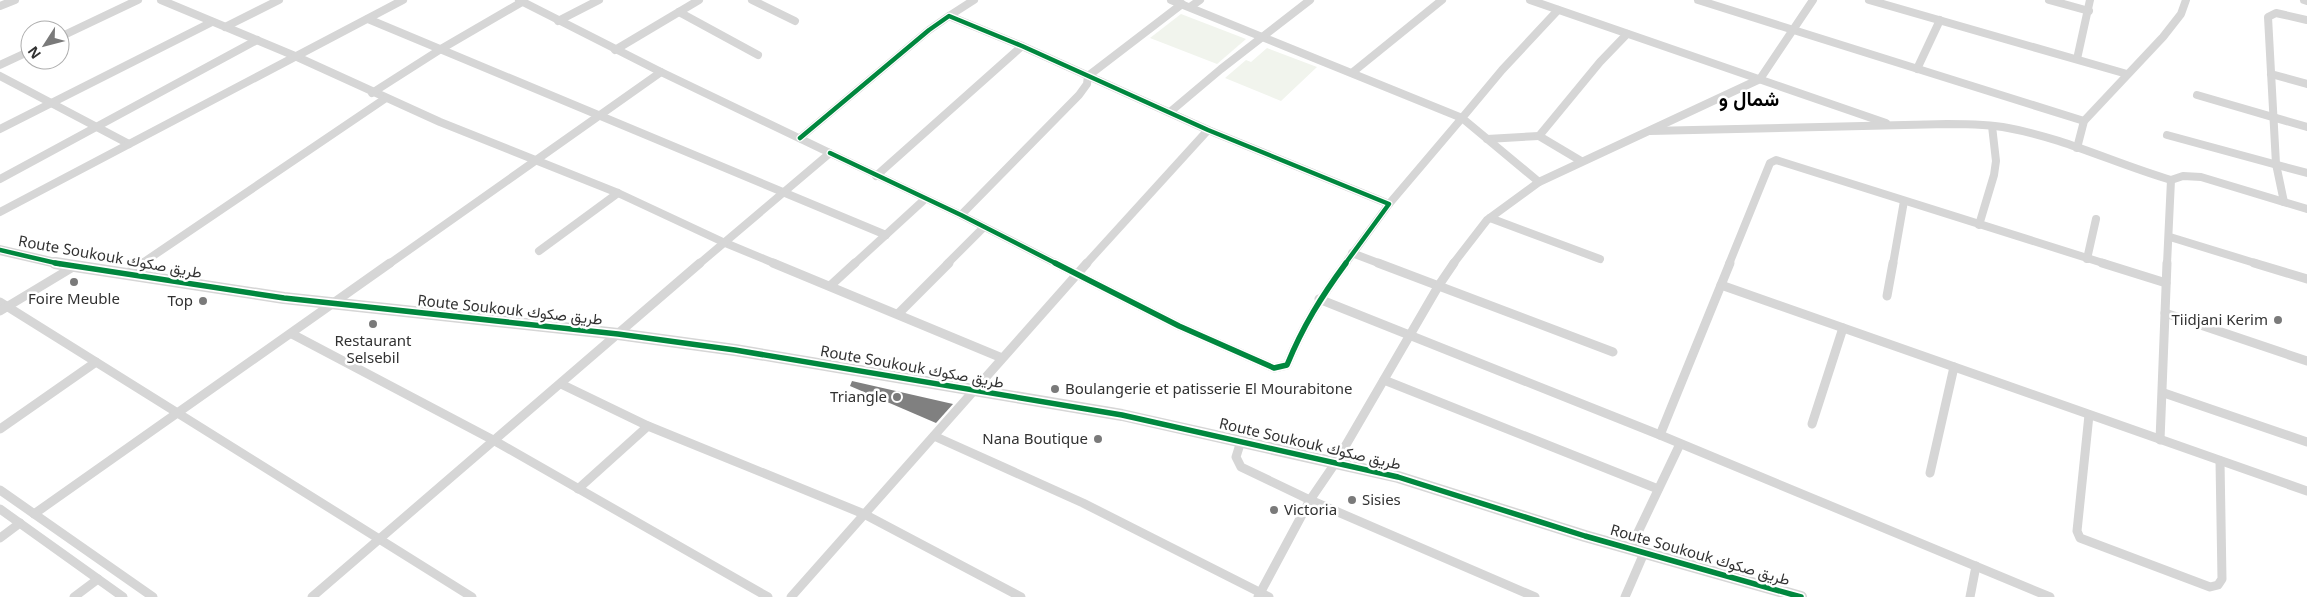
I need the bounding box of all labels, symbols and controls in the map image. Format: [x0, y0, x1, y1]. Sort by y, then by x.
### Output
north arrow [20, 20, 70, 70]
text: N [23, 43, 45, 63]
district label: شمال و [1719, 85, 1779, 112]
street label: Route Soukouk طريق صكوك [17, 230, 204, 283]
marker: Foire Meuble [68, 276, 80, 288]
place label: Foire Meuble [28, 288, 120, 308]
street label: Route Soukouk طريق صكوك [416, 289, 604, 330]
place label: Top [167, 290, 193, 310]
marker: Top [197, 295, 209, 307]
place label: Tiidjani Kerim [2172, 309, 2268, 329]
marker: Tiidjani Kerim [2272, 314, 2284, 326]
marker: Restaurant Selsebil [367, 318, 379, 330]
place label: Restaurant Selsebil [334, 330, 412, 367]
street label: Route Soukouk طريق صكوك [819, 340, 1006, 393]
place label: Boulangerie et patisserie El Mourabitone [1065, 378, 1352, 398]
marker: Boulangerie et patisserie El Mourabitone [1049, 383, 1061, 395]
place label: Triangle [830, 386, 887, 406]
marker: Triangle [891, 391, 903, 403]
street label: Route Soukouk طريق صكوك [1217, 412, 1403, 475]
place label: Nana Boutique [982, 428, 1088, 448]
marker: Nana Boutique [1092, 433, 1104, 445]
place label: Sisies [1362, 489, 1401, 509]
marker: Sisies [1346, 494, 1358, 506]
place label: Victoria [1284, 499, 1337, 519]
marker: Victoria [1268, 504, 1280, 516]
street label: Route Soukouk طريق صكوك [1608, 519, 1793, 590]

